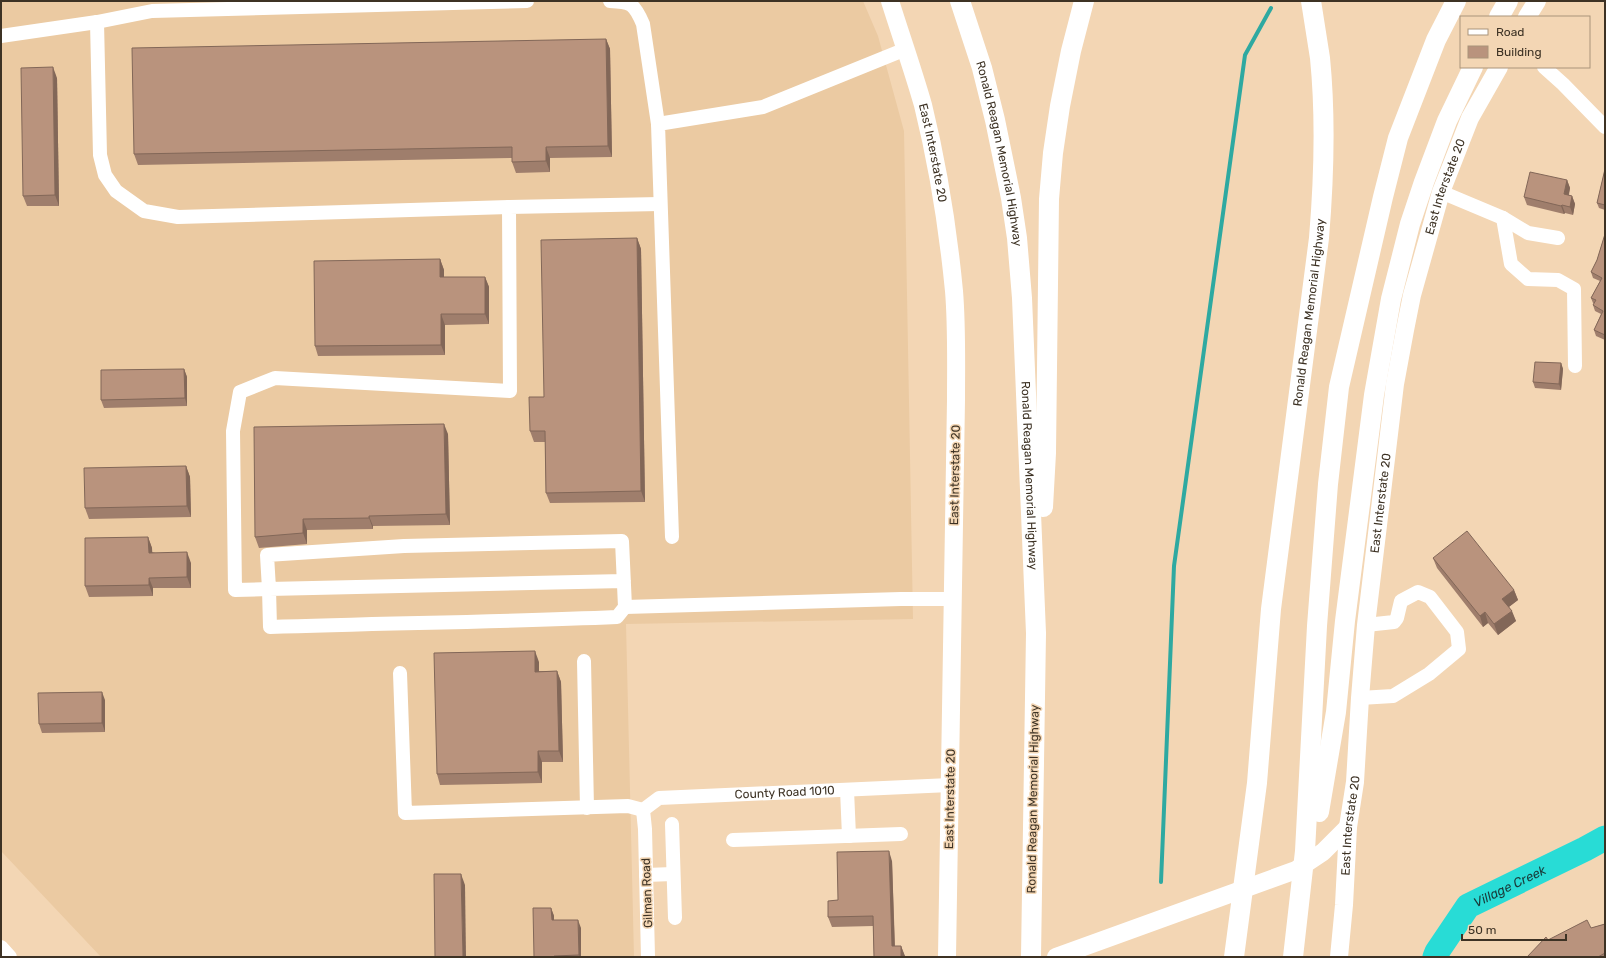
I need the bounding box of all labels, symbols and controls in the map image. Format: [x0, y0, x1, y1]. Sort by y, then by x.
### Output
legend [1460, 16, 1590, 68]
text: Road [1496, 25, 1524, 39]
text: Building [1496, 45, 1542, 59]
street label: Ronald Reagan Memorial Highway [973, 59, 1025, 247]
street label: East Interstate 20 [916, 102, 950, 203]
street label: East Interstate 20 [1422, 137, 1468, 236]
street label: Ronald Reagan Memorial Highway [1290, 218, 1328, 407]
street label: Ronald Reagan Memorial Highway [1018, 381, 1040, 571]
street label: East Interstate 20 [947, 425, 963, 525]
street label: East Interstate 20 [1368, 452, 1394, 554]
street label: Ronald Reagan Memorial Highway [1024, 704, 1042, 894]
street label: East Interstate 20 [942, 749, 958, 849]
street label: East Interstate 20 [1339, 775, 1362, 876]
street label: County Road 1010 [734, 783, 835, 802]
street label: Gilman Road [639, 858, 655, 928]
water label: Village Creek [1471, 862, 1548, 910]
scale bar [1462, 916, 1566, 942]
text: 50 m [1468, 923, 1496, 937]

